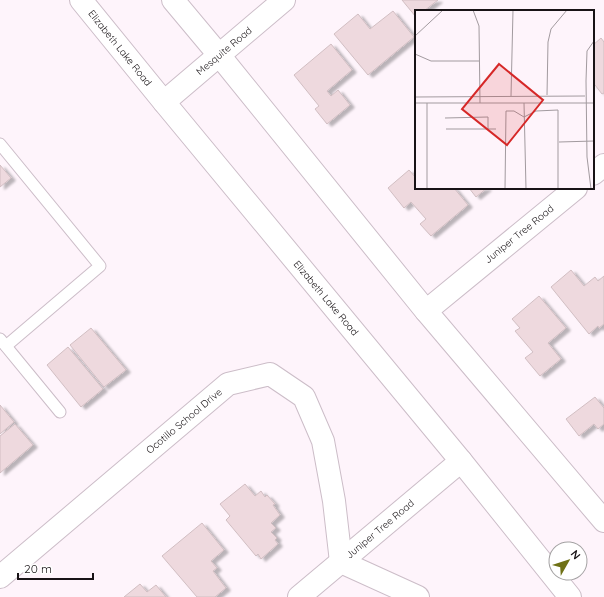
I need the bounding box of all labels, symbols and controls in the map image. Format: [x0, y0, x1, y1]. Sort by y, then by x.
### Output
street label: Elizabeth Lake Road [85, 7, 155, 89]
inset map [415, 10, 594, 189]
street label: Mesquite Road [193, 24, 255, 78]
street label: Juniper Tree Road [482, 202, 556, 266]
street label: Elizabeth Lake Road [291, 258, 361, 338]
street label: Ocotillo School Drive [143, 385, 225, 457]
street label: Juniper Tree Road [343, 497, 417, 561]
north arrow [548, 541, 588, 581]
text: N [568, 547, 584, 562]
scale bar [18, 555, 93, 581]
text: 20 m [24, 561, 52, 576]

